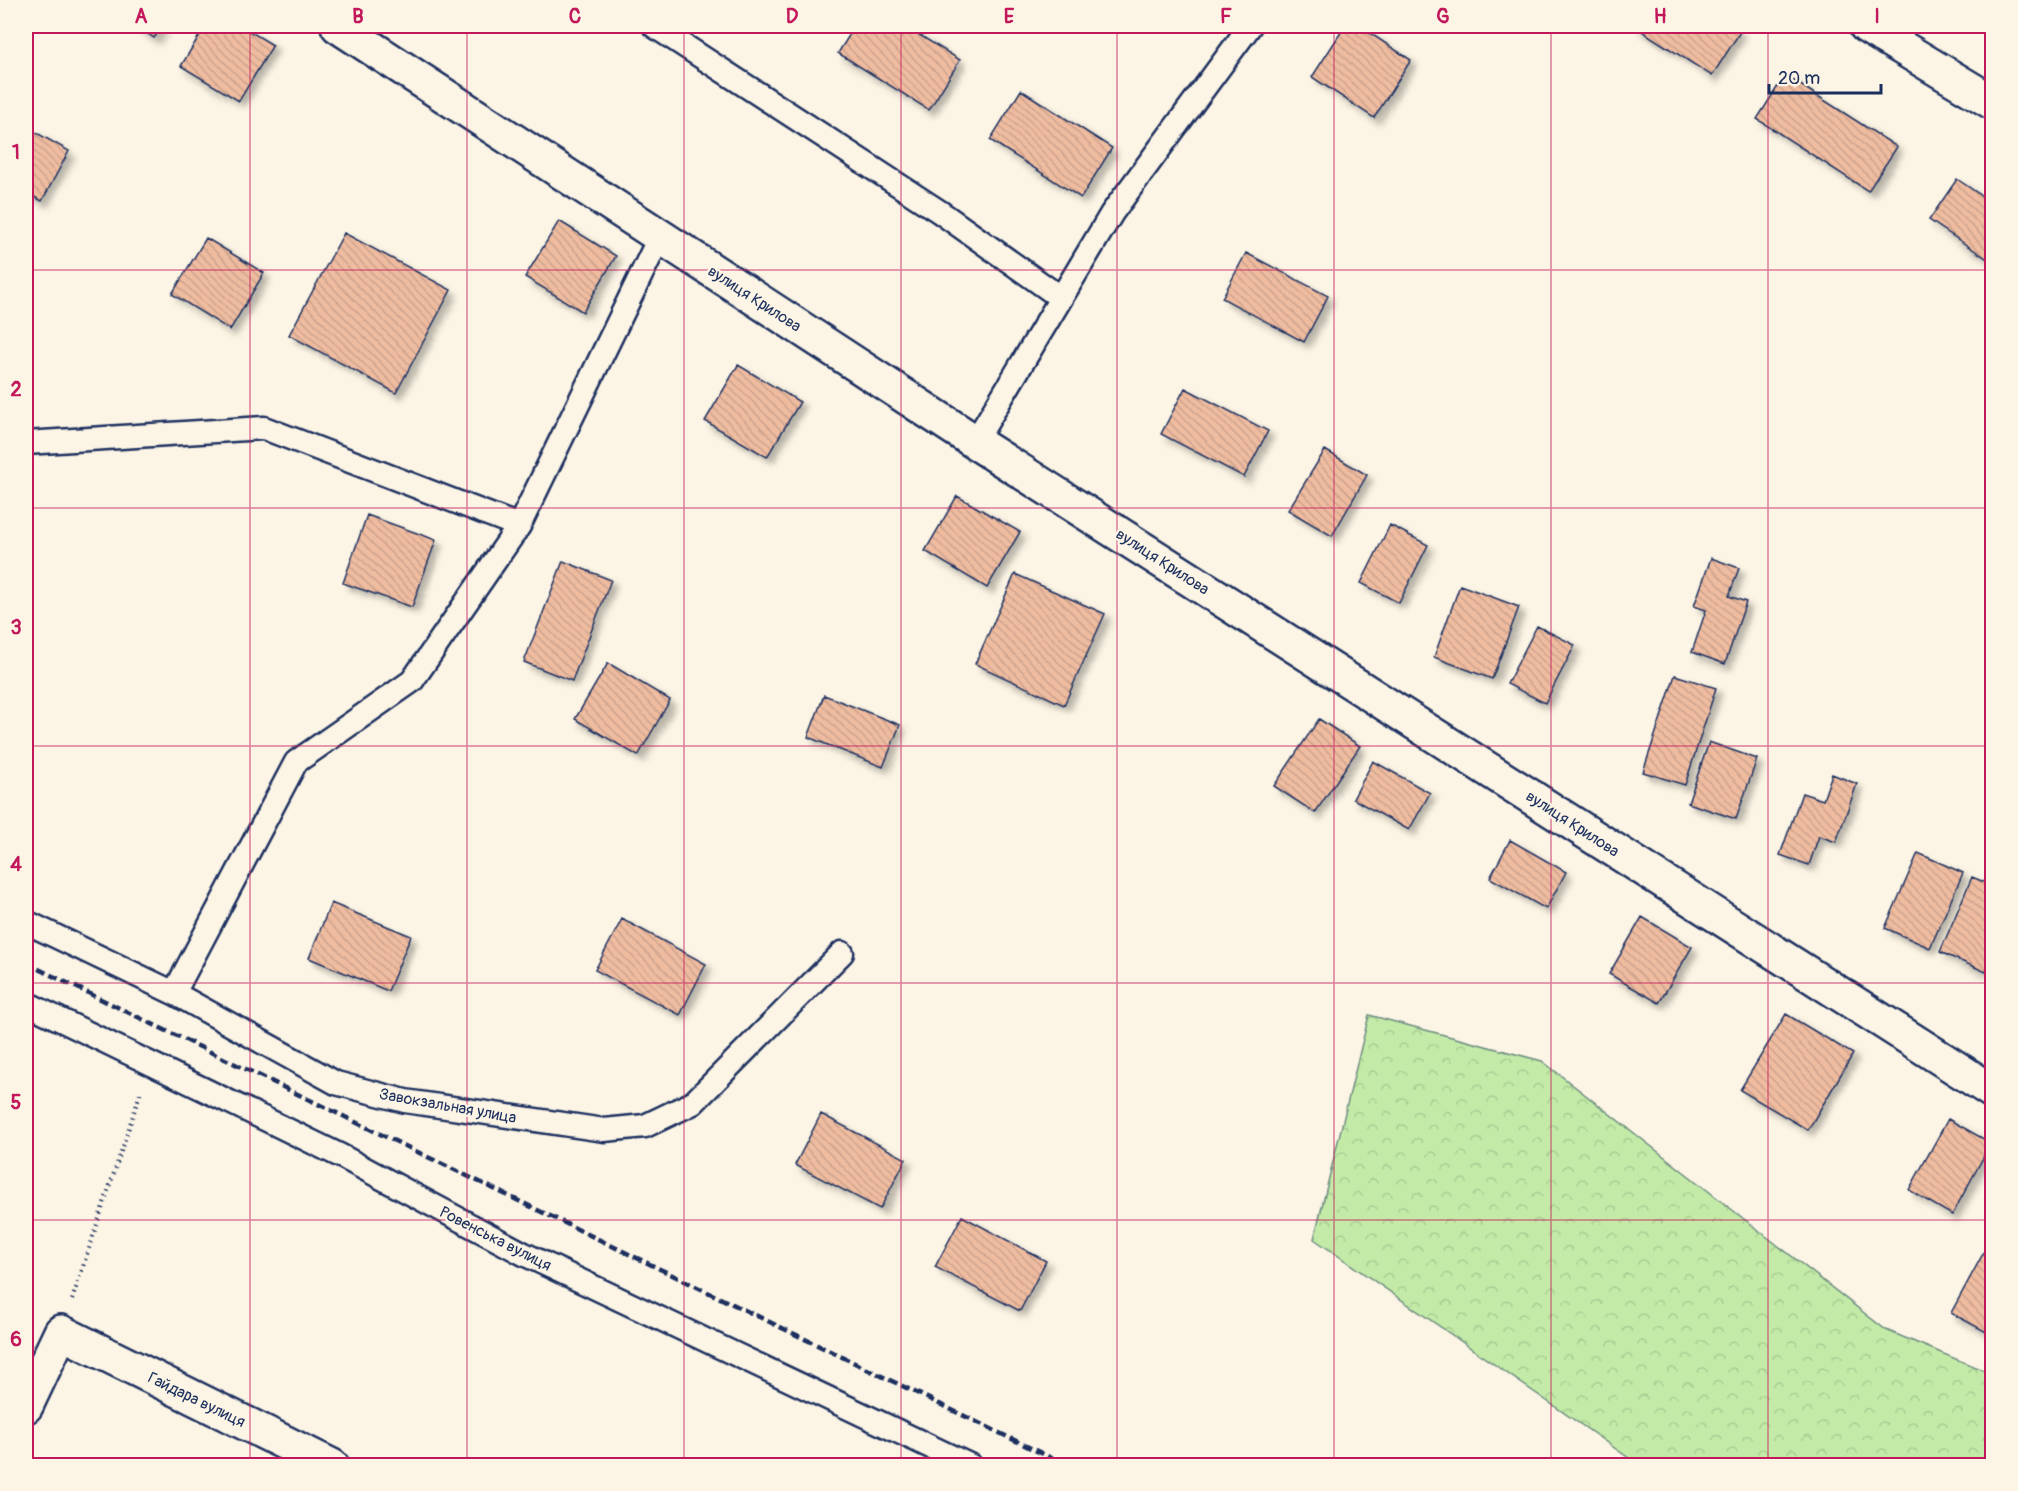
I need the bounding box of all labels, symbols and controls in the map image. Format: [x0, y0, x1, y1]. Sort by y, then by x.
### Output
text: A [135, 4, 148, 29]
text: B [352, 4, 364, 29]
text: C [569, 4, 581, 29]
text: D [786, 4, 799, 29]
text: E [1004, 4, 1015, 29]
text: F [1220, 4, 1232, 29]
text: G [1436, 4, 1450, 29]
text: H [1654, 4, 1667, 29]
text: I [1874, 4, 1880, 29]
scale bar [1769, 57, 1882, 95]
text: 20 m [1778, 67, 1820, 90]
text: 1 [12, 140, 20, 165]
street label: вулиця Крилова [704, 261, 805, 336]
text: 2 [10, 377, 22, 402]
street label: вулиця Крилова [1112, 524, 1213, 599]
text: 3 [10, 615, 22, 640]
street label: вулиця Крилова [1522, 786, 1623, 861]
text: 4 [10, 852, 22, 877]
street label: Завокзальная улица [378, 1084, 518, 1128]
text: 5 [11, 1090, 22, 1115]
street label: Ровенська вулиця [436, 1202, 555, 1276]
text: 6 [10, 1327, 22, 1352]
street label: Гайдара вулиця [144, 1368, 249, 1432]

